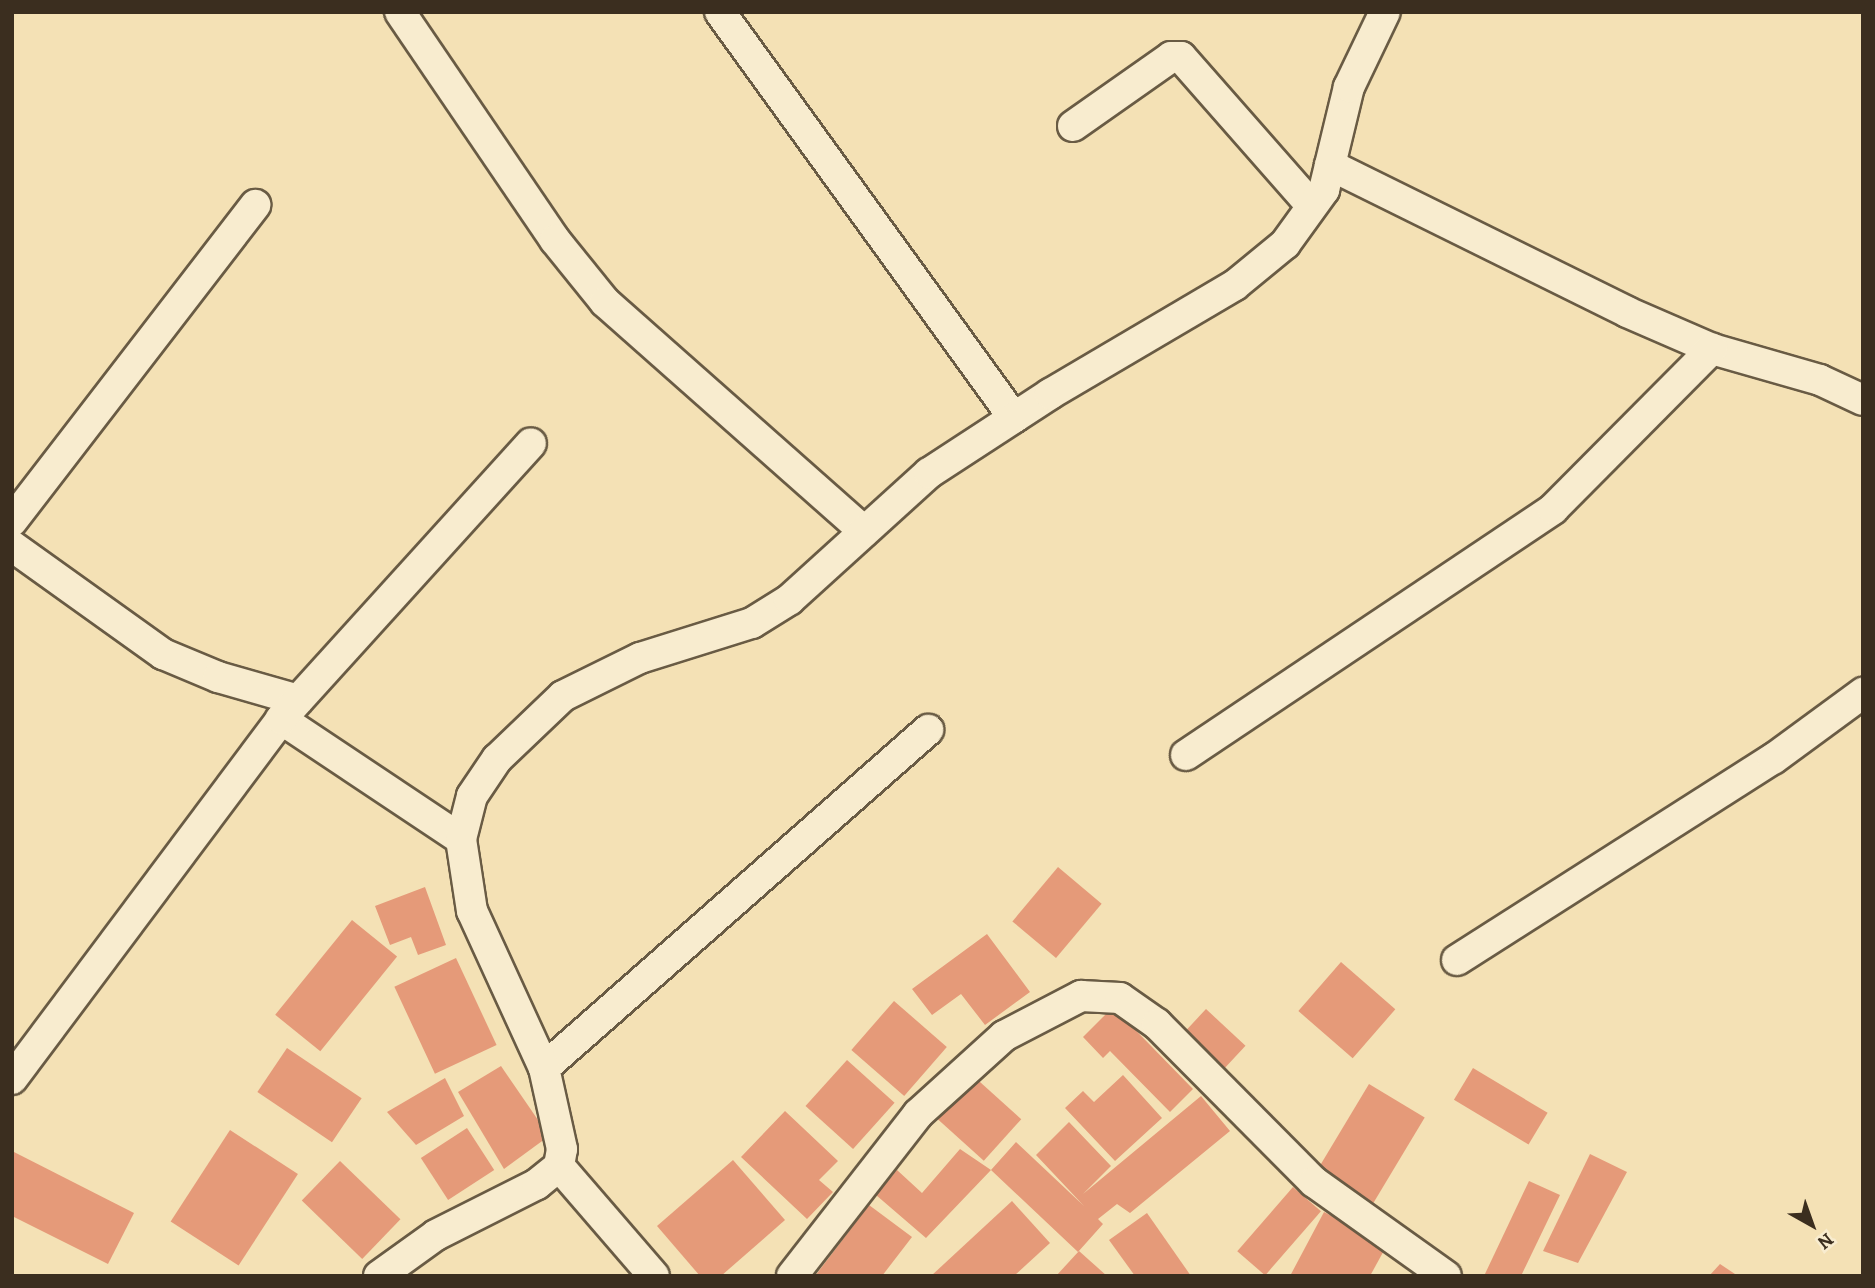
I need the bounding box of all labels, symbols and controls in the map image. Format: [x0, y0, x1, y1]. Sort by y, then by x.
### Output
north arrow [1777, 1190, 1847, 1260]
text: N [1812, 1227, 1839, 1255]

